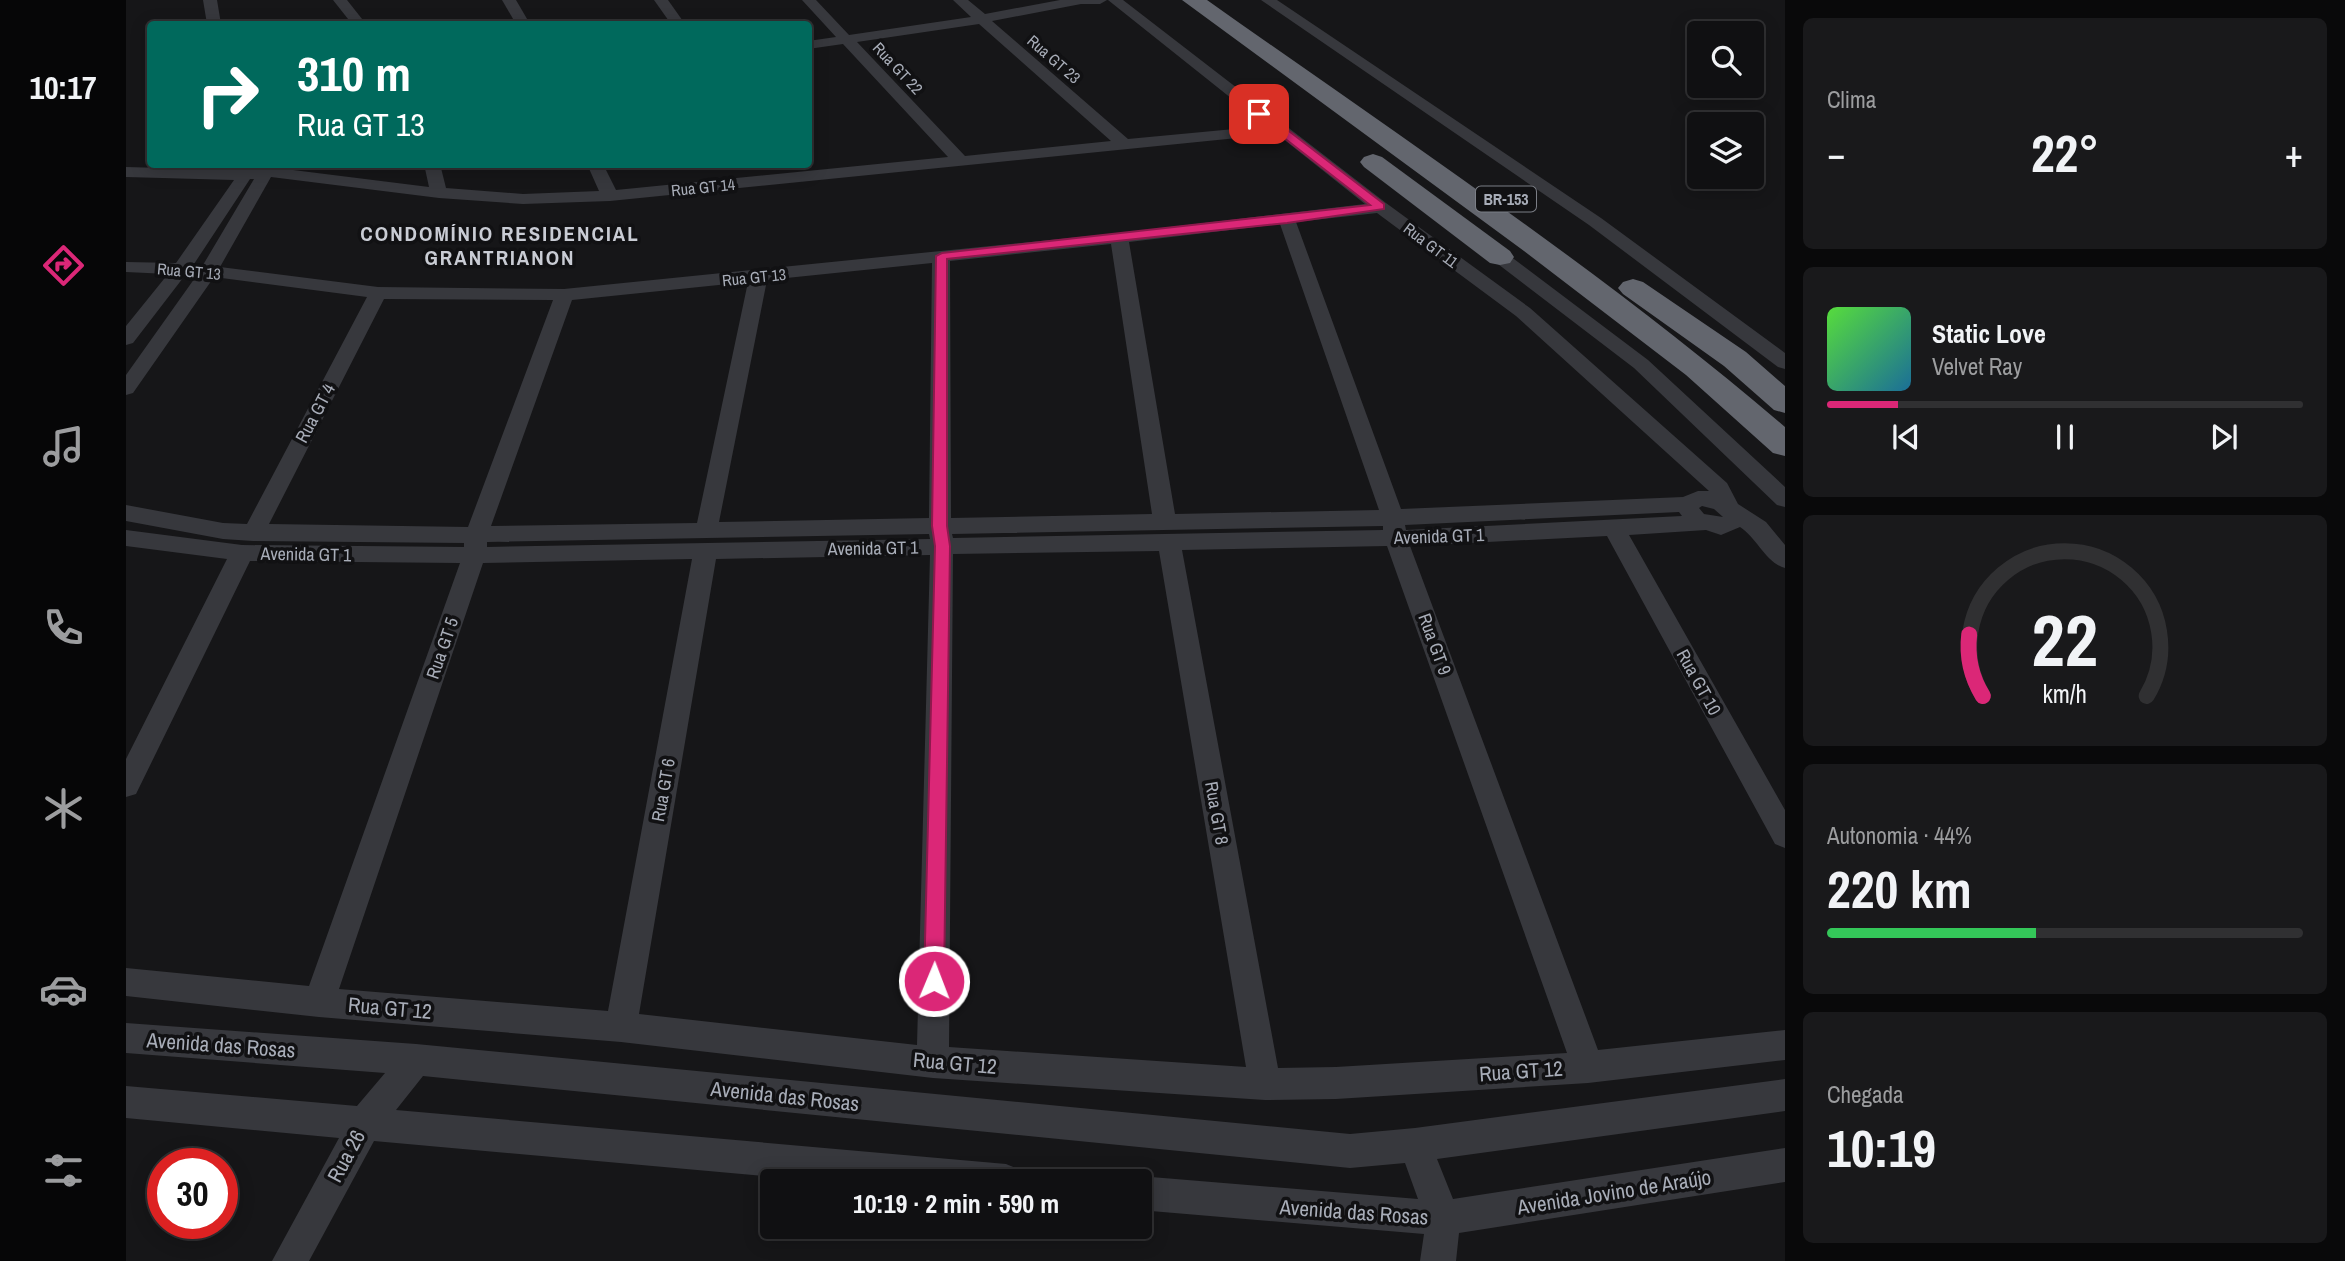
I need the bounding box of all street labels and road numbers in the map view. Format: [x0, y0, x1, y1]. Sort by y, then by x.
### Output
street label: Rua GT 23 [1023, 30, 1085, 88]
street label: Rua GT 22 [868, 37, 928, 99]
street label: Rua GT 14 [670, 173, 736, 201]
road number: BR-153 [1476, 186, 1536, 211]
street label: Rua GT 11 [1399, 217, 1463, 273]
street label: Rua GT 13 [156, 257, 222, 285]
street label: Rua GT 13 [721, 263, 787, 291]
street label: Rua GT 4 [289, 379, 341, 447]
street label: Avenida GT 1 [1392, 522, 1485, 550]
street label: Avenida GT 1 [826, 535, 919, 561]
street label: Avenida GT 1 [259, 541, 352, 567]
street label: Rua GT 9 [1412, 610, 1458, 678]
street label: Rua GT 5 [420, 614, 464, 682]
street label: Rua GT 10 [1671, 644, 1727, 720]
street label: Rua GT 6 [645, 756, 681, 824]
street label: Rua GT 8 [1199, 779, 1235, 847]
street label: Rua GT 12 [347, 990, 433, 1026]
street label: Avenida das Rosas [145, 1025, 296, 1065]
street label: Rua GT 12 [912, 1045, 998, 1081]
street label: Rua GT 12 [1478, 1054, 1564, 1088]
street label: Avenida das Rosas [708, 1074, 861, 1118]
street label: Rua 26 [320, 1125, 372, 1187]
street label: Avenida Jovino de Araújo [1514, 1162, 1713, 1222]
street label: Avenida das Rosas [1278, 1192, 1429, 1232]

